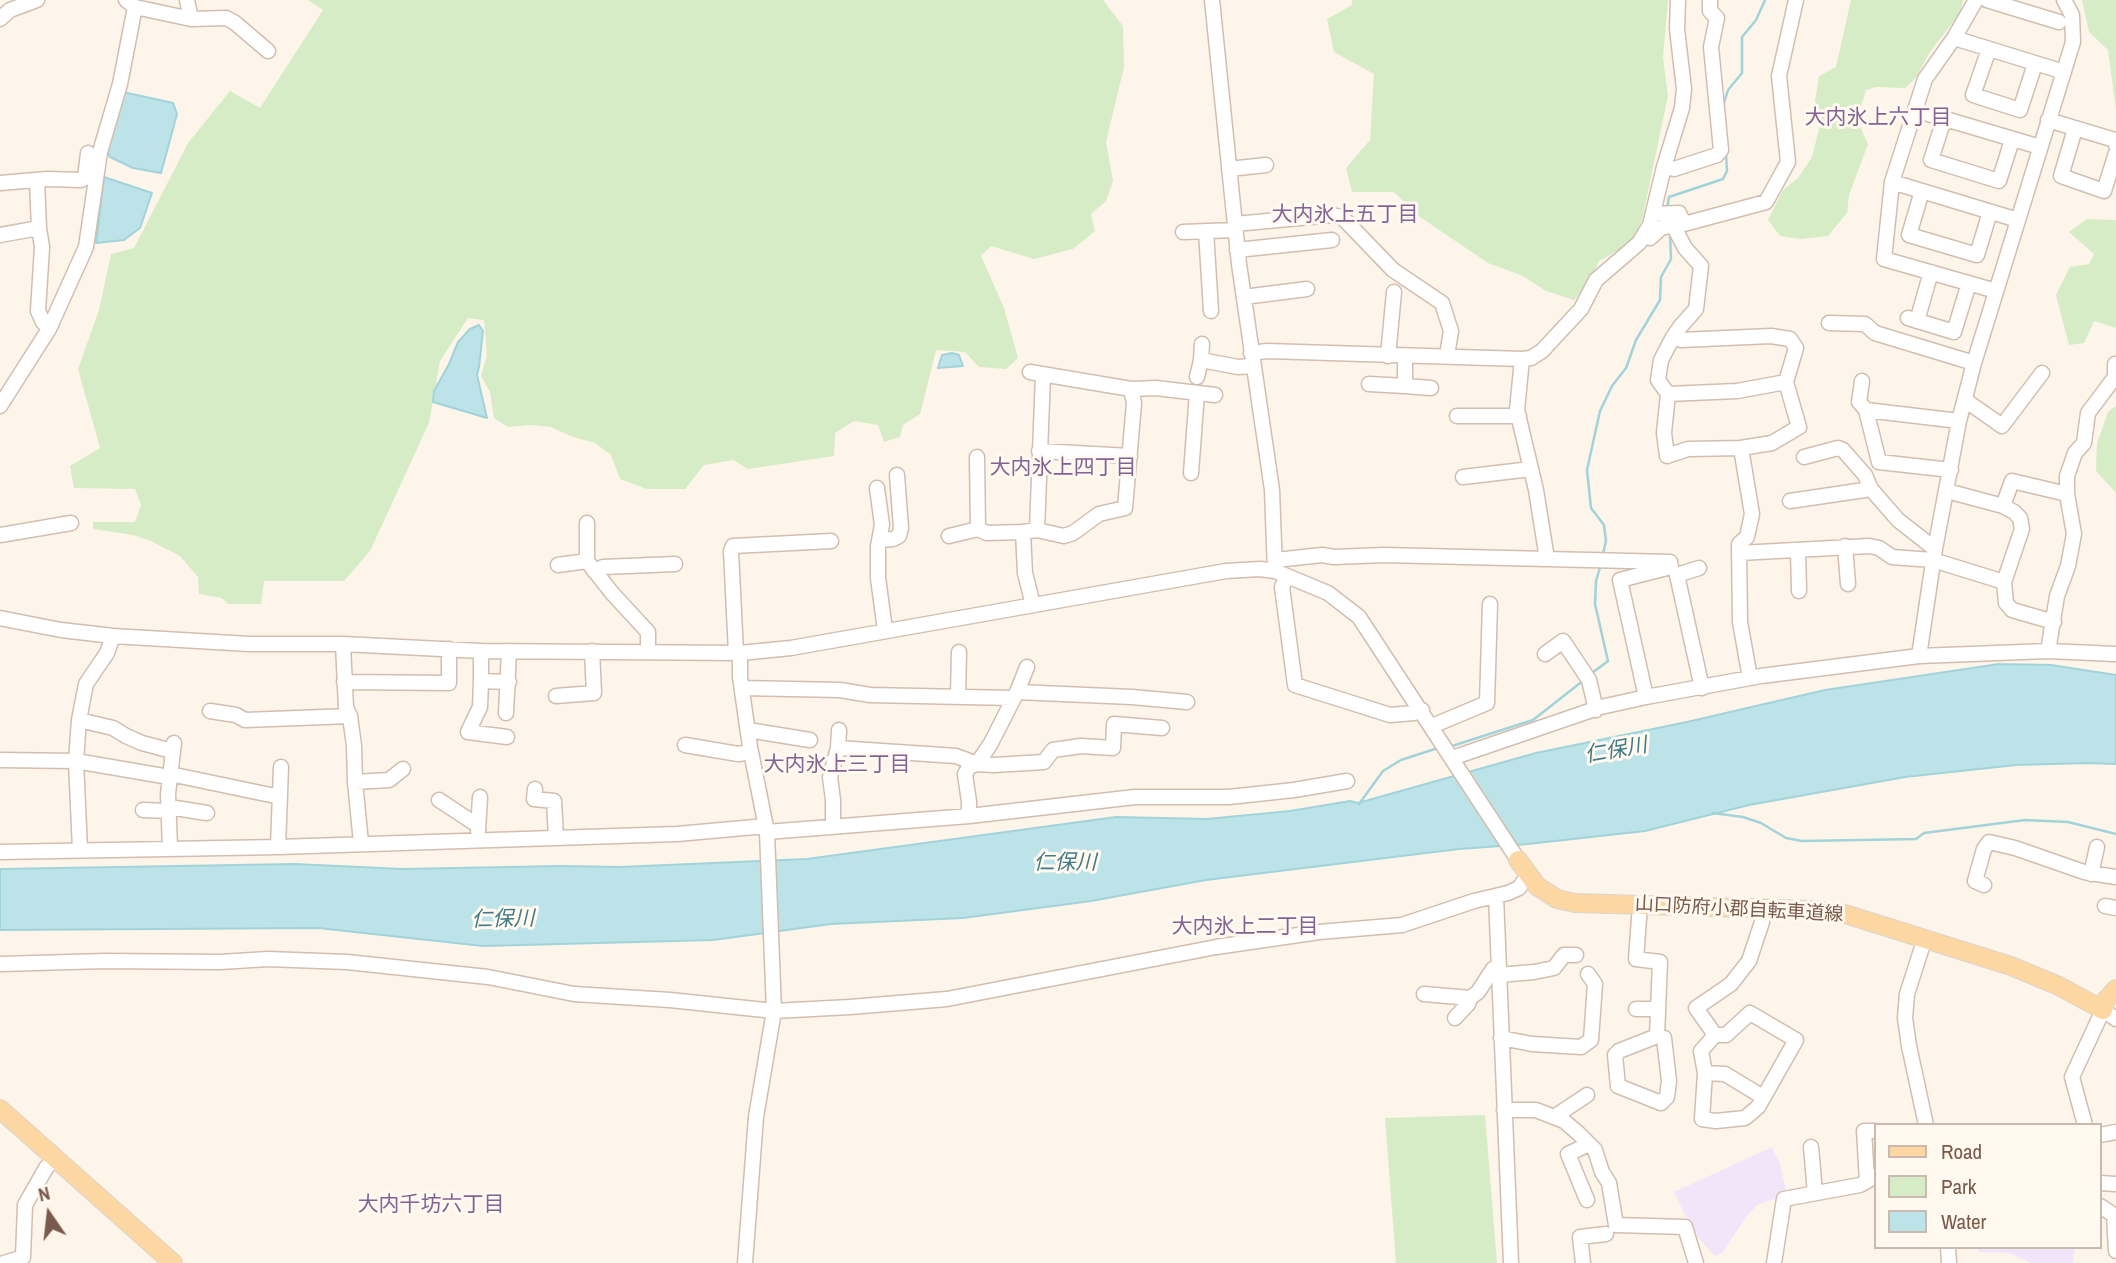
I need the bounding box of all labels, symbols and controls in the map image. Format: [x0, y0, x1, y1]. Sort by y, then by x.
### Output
district label: 大内氷上六丁目 [1805, 105, 1951, 131]
district label: 大内氷上五丁目 [1272, 202, 1418, 228]
district label: 大内氷上四丁目 [990, 455, 1136, 481]
water label: 仁保川 [1583, 733, 1649, 769]
district label: 大内氷上三丁目 [764, 752, 910, 778]
water label: 仁保川 [1034, 850, 1096, 876]
street label: 山口防府小郡自転車道線 [1634, 893, 1844, 927]
water label: 仁保川 [471, 907, 535, 933]
district label: 大内氷上二丁目 [1172, 914, 1318, 940]
legend [1874, 1123, 2102, 1249]
text: Road [1941, 1137, 1982, 1166]
text: Park [1941, 1172, 1976, 1201]
north arrow [14, 1179, 84, 1249]
text: N [35, 1180, 53, 1208]
district label: 大内千坊六丁目 [358, 1192, 504, 1218]
text: Water [1941, 1207, 1986, 1236]

